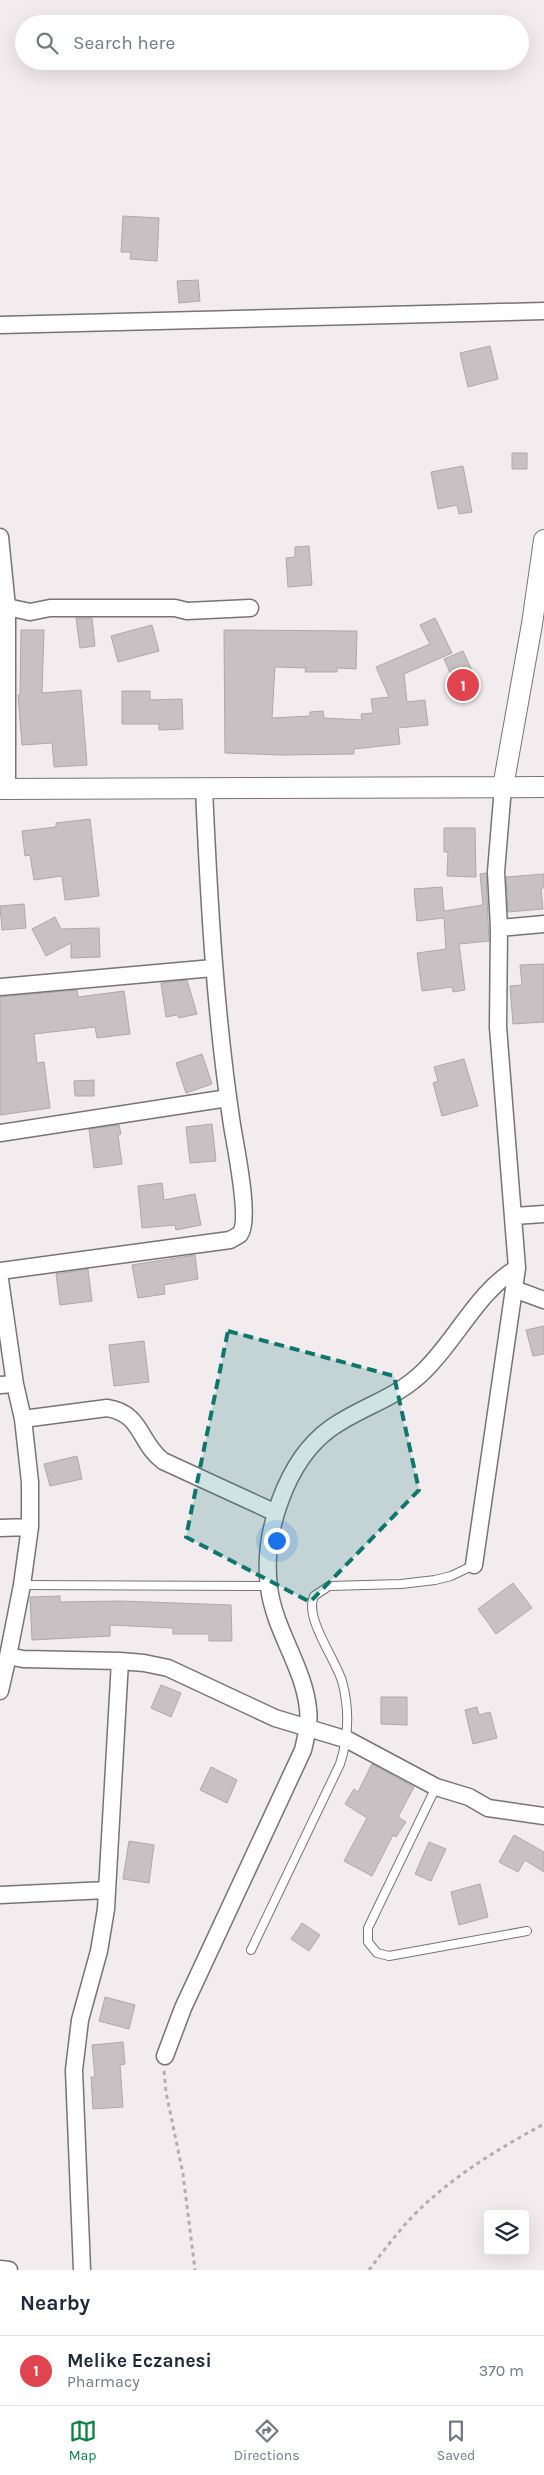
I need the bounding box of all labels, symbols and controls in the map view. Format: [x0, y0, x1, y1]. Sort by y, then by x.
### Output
search box [15, 15, 529, 70]
icon: search [33, 29, 61, 57]
text: Search here [73, 32, 175, 54]
pin: 1 [447, 666, 479, 704]
your location [264, 1528, 290, 1554]
map controls [484, 2210, 529, 2255]
button: layers [484, 2210, 529, 2255]
text: Nearby [20, 2291, 90, 2315]
text: Melike Eczanesi [67, 2350, 212, 2372]
text: 1 [33, 2361, 39, 2380]
text: 370 m [479, 2361, 524, 2380]
text: Pharmacy [67, 2372, 140, 2391]
tab: Map [69, 2417, 97, 2464]
tab: Directions [234, 2417, 300, 2464]
tab: Saved [437, 2417, 475, 2464]

